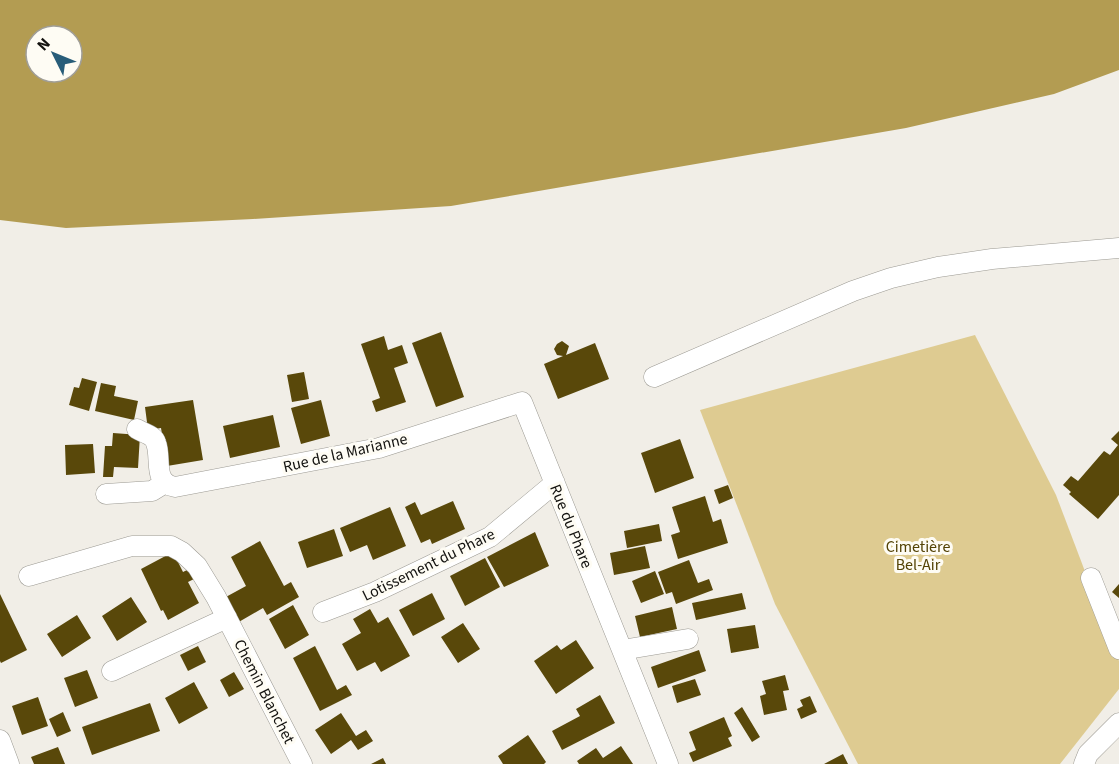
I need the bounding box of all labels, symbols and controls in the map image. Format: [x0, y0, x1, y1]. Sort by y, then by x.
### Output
north arrow [24, 24, 84, 84]
text: N [32, 33, 55, 56]
street label: Rue de la Marianne [281, 428, 410, 478]
street label: Rue du Phare [544, 481, 598, 572]
street label: Lotissement du Phare [358, 523, 499, 607]
park label: Cimetière Bel-Air [886, 536, 950, 576]
street label: Chemin Blanchet [228, 635, 300, 748]

